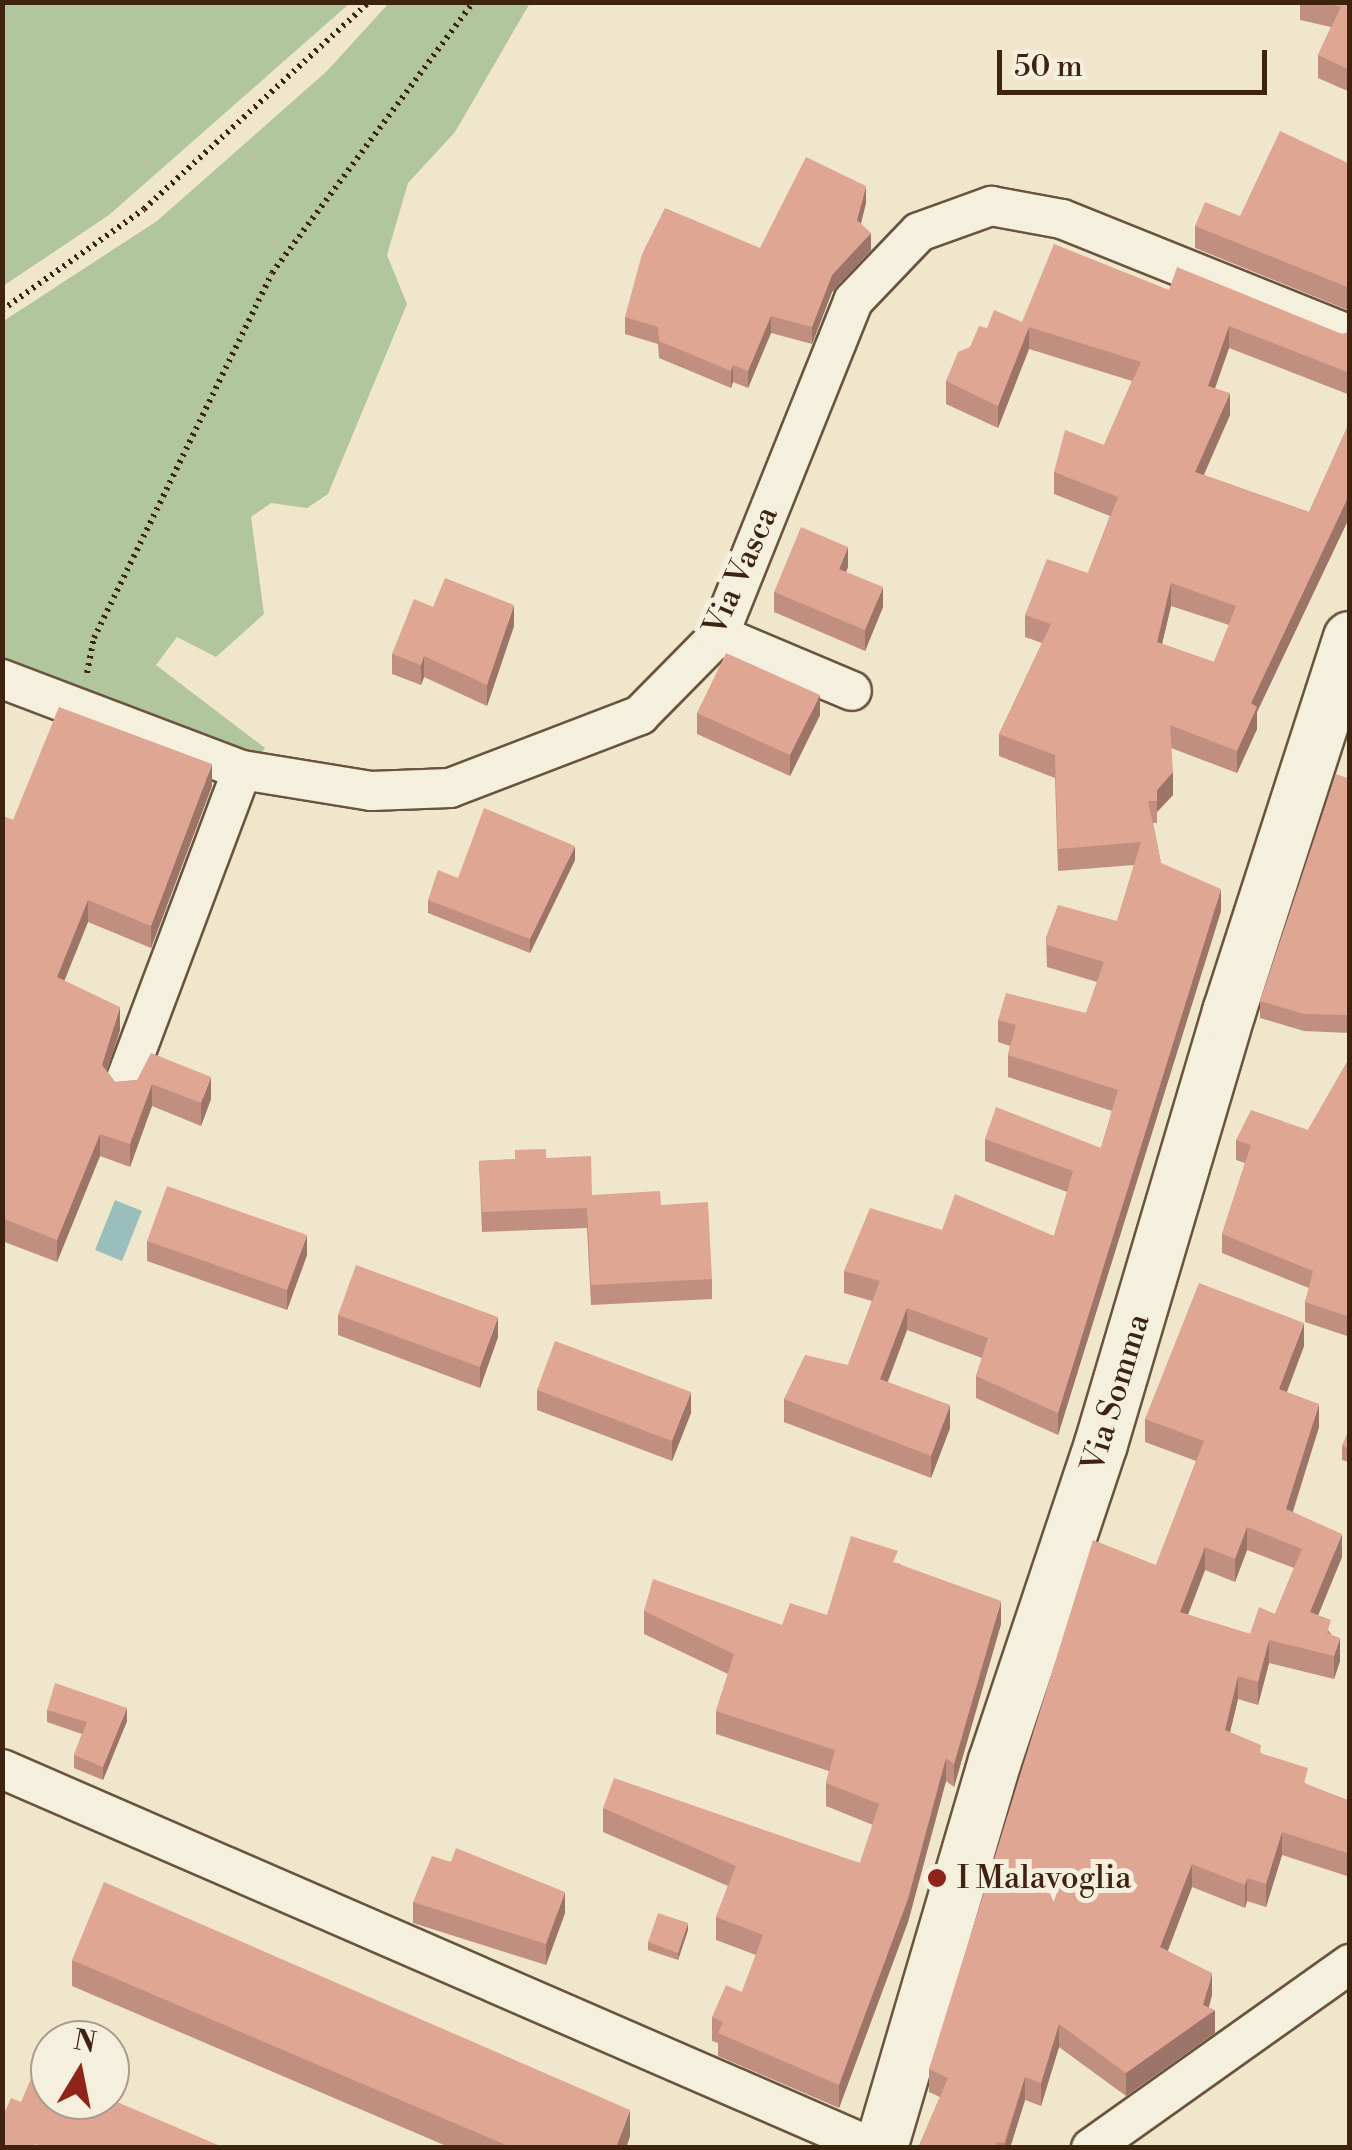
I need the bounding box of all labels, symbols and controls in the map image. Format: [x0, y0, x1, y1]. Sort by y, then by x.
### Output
scale bar [1002, 30, 1272, 92]
text: 50 m [1014, 48, 1083, 86]
street label: Via Vasca [696, 501, 786, 641]
street label: Via Somma [1074, 1309, 1158, 1477]
place label: I Malavoglia [957, 1859, 1132, 1897]
marker: I Malavoglia [926, 1867, 948, 1889]
north arrow [30, 2020, 130, 2120]
text: N [71, 2023, 99, 2061]

